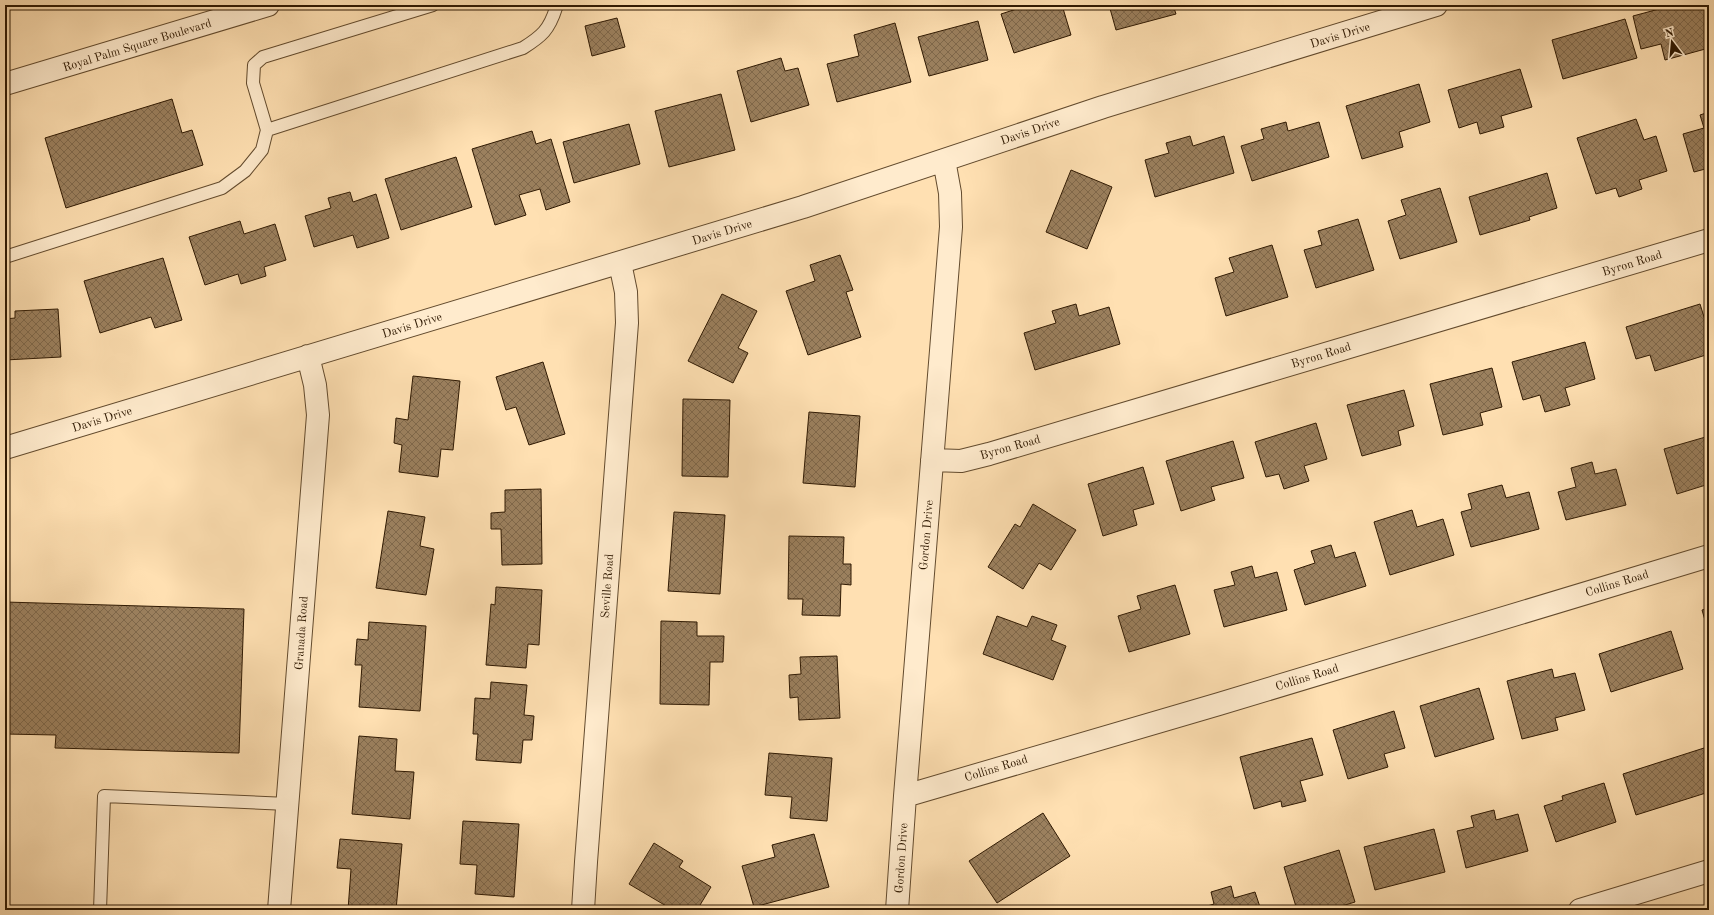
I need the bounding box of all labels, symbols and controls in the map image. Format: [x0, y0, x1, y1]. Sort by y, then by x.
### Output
street label: Royal Palm Square Boulevard [62, 18, 213, 74]
street label: Davis Drive [1309, 21, 1372, 51]
north arrow [1652, 22, 1692, 62]
text: N [1664, 27, 1676, 40]
street label: Davis Drive [999, 116, 1062, 148]
street label: Davis Drive [691, 218, 754, 248]
street label: Byron Road [1601, 249, 1664, 279]
street label: Davis Drive [381, 311, 444, 341]
street label: Byron Road [1290, 341, 1353, 371]
street label: Davis Drive [71, 405, 134, 435]
street label: Byron Road [979, 434, 1042, 462]
street label: Gordon Drive [918, 499, 936, 571]
street label: Seville Road [600, 553, 616, 619]
street label: Collins Road [1584, 569, 1650, 599]
street label: Granada Road [293, 596, 311, 670]
street label: Collins Road [1274, 663, 1340, 693]
street label: Collins Road [963, 754, 1029, 784]
street label: Gordon Drive [894, 822, 910, 894]

